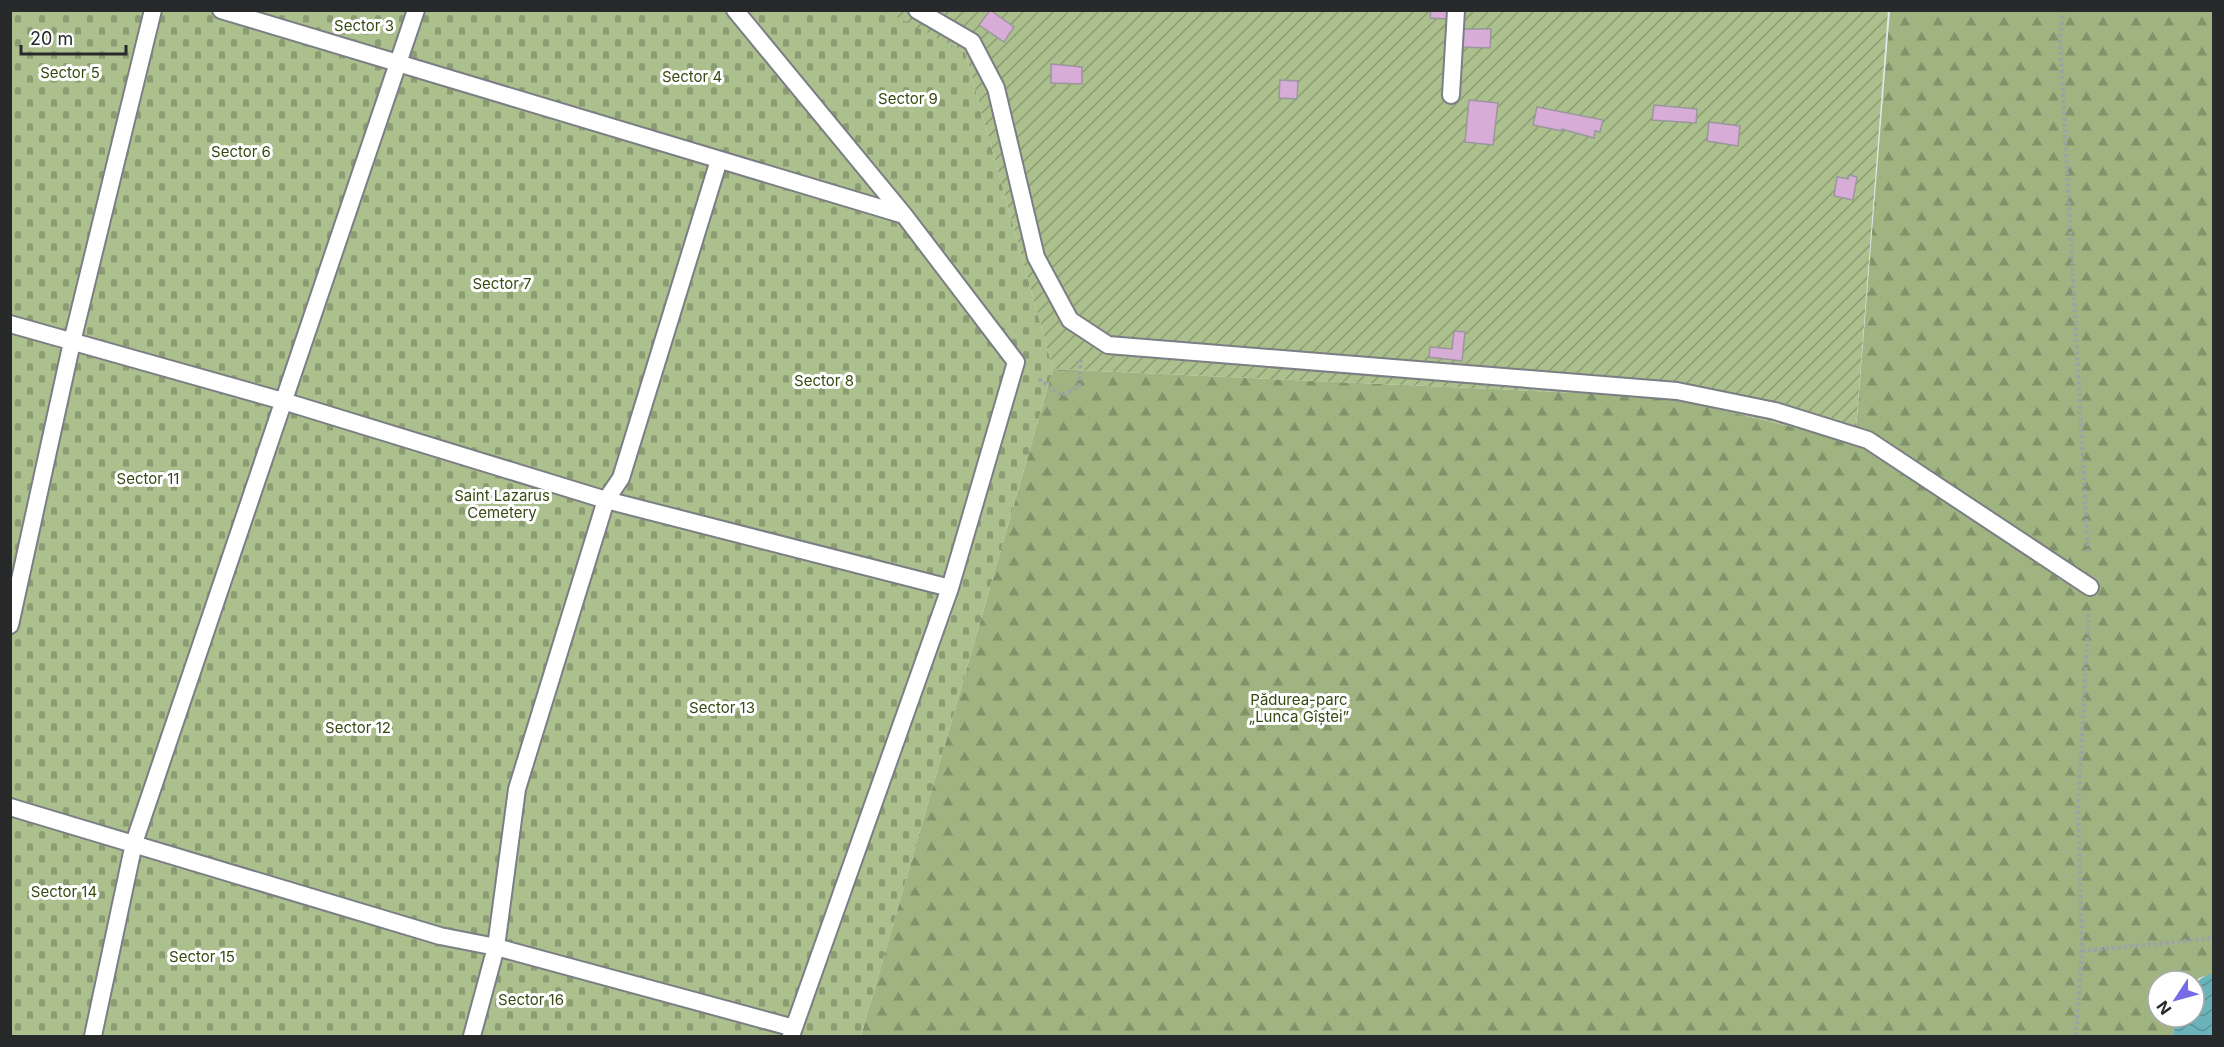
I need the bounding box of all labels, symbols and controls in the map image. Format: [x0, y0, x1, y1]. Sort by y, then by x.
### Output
park label: Sector 3 [334, 16, 394, 35]
scale bar [21, 18, 126, 56]
text: 20 m [30, 28, 73, 49]
park label: Sector 5 [40, 63, 100, 82]
park label: Sector 4 [662, 67, 722, 86]
park label: Sector 9 [878, 89, 938, 108]
park label: Sector 6 [211, 142, 271, 161]
park label: Sector 7 [472, 274, 532, 293]
park label: Sector 8 [794, 371, 854, 390]
park label: Sector 11 [117, 469, 179, 488]
park label: Saint Lazarus Cemetery [454, 486, 550, 522]
park label: Pădurea-parc „Lunca Gîștei” [1249, 690, 1350, 726]
park label: Sector 13 [689, 698, 755, 717]
park label: Sector 12 [325, 718, 391, 737]
park label: Sector 14 [31, 882, 97, 901]
park label: Sector 15 [169, 947, 235, 966]
north arrow [2146, 969, 2206, 1029]
park label: Sector 16 [498, 990, 564, 1009]
text: N [2152, 997, 2176, 1019]

